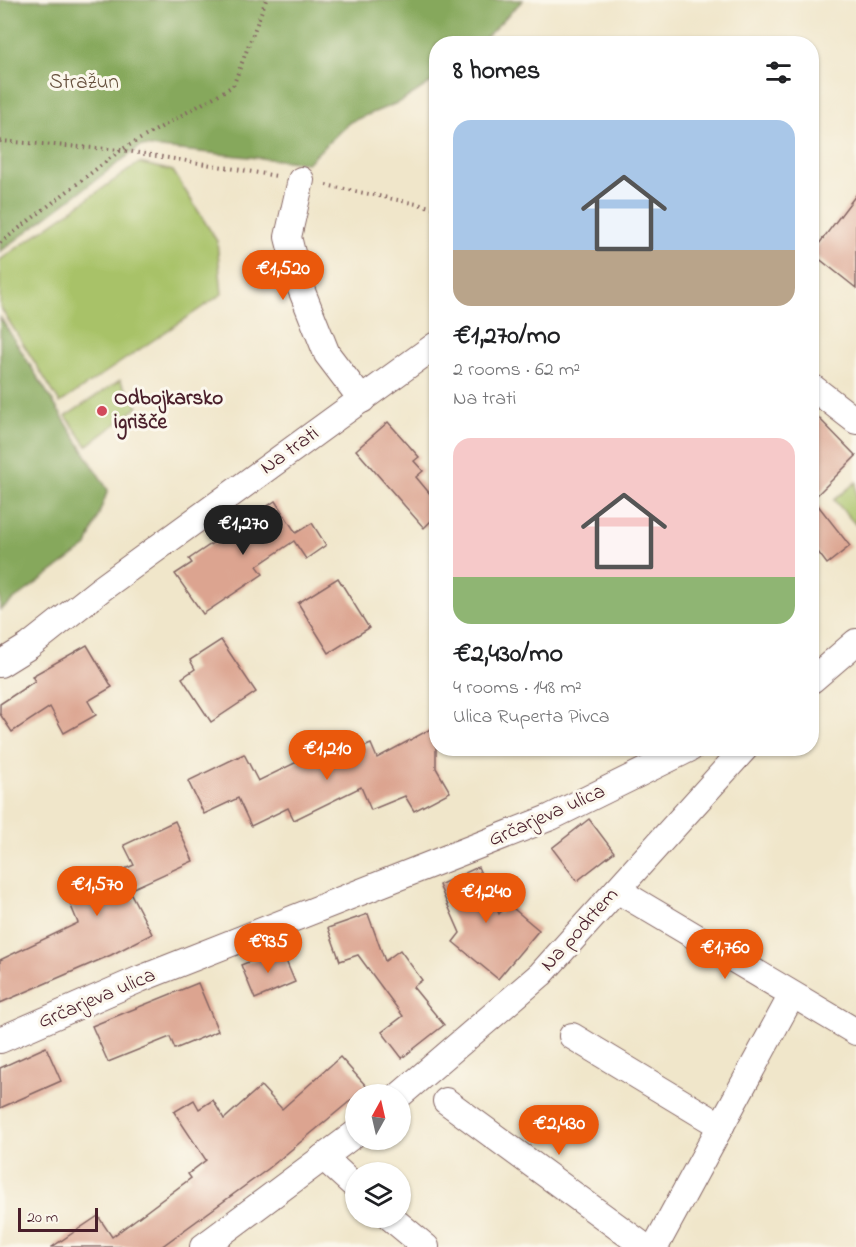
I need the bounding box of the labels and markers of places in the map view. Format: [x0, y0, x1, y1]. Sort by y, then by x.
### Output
pin: €1,520 [234, 250, 332, 301]
place label: Odbojkarsko igrišče [114, 384, 223, 440]
marker: Odbojkarsko igrišče [95, 404, 109, 418]
pin: €1,270 [194, 505, 292, 556]
pin: €1,210 [278, 730, 376, 781]
pin: €1,570 [48, 866, 146, 917]
pin: €1,240 [437, 873, 535, 924]
pin: €935 [232, 923, 304, 974]
pin: €1,760 [676, 929, 774, 980]
pin: €2,430 [510, 1105, 608, 1156]

